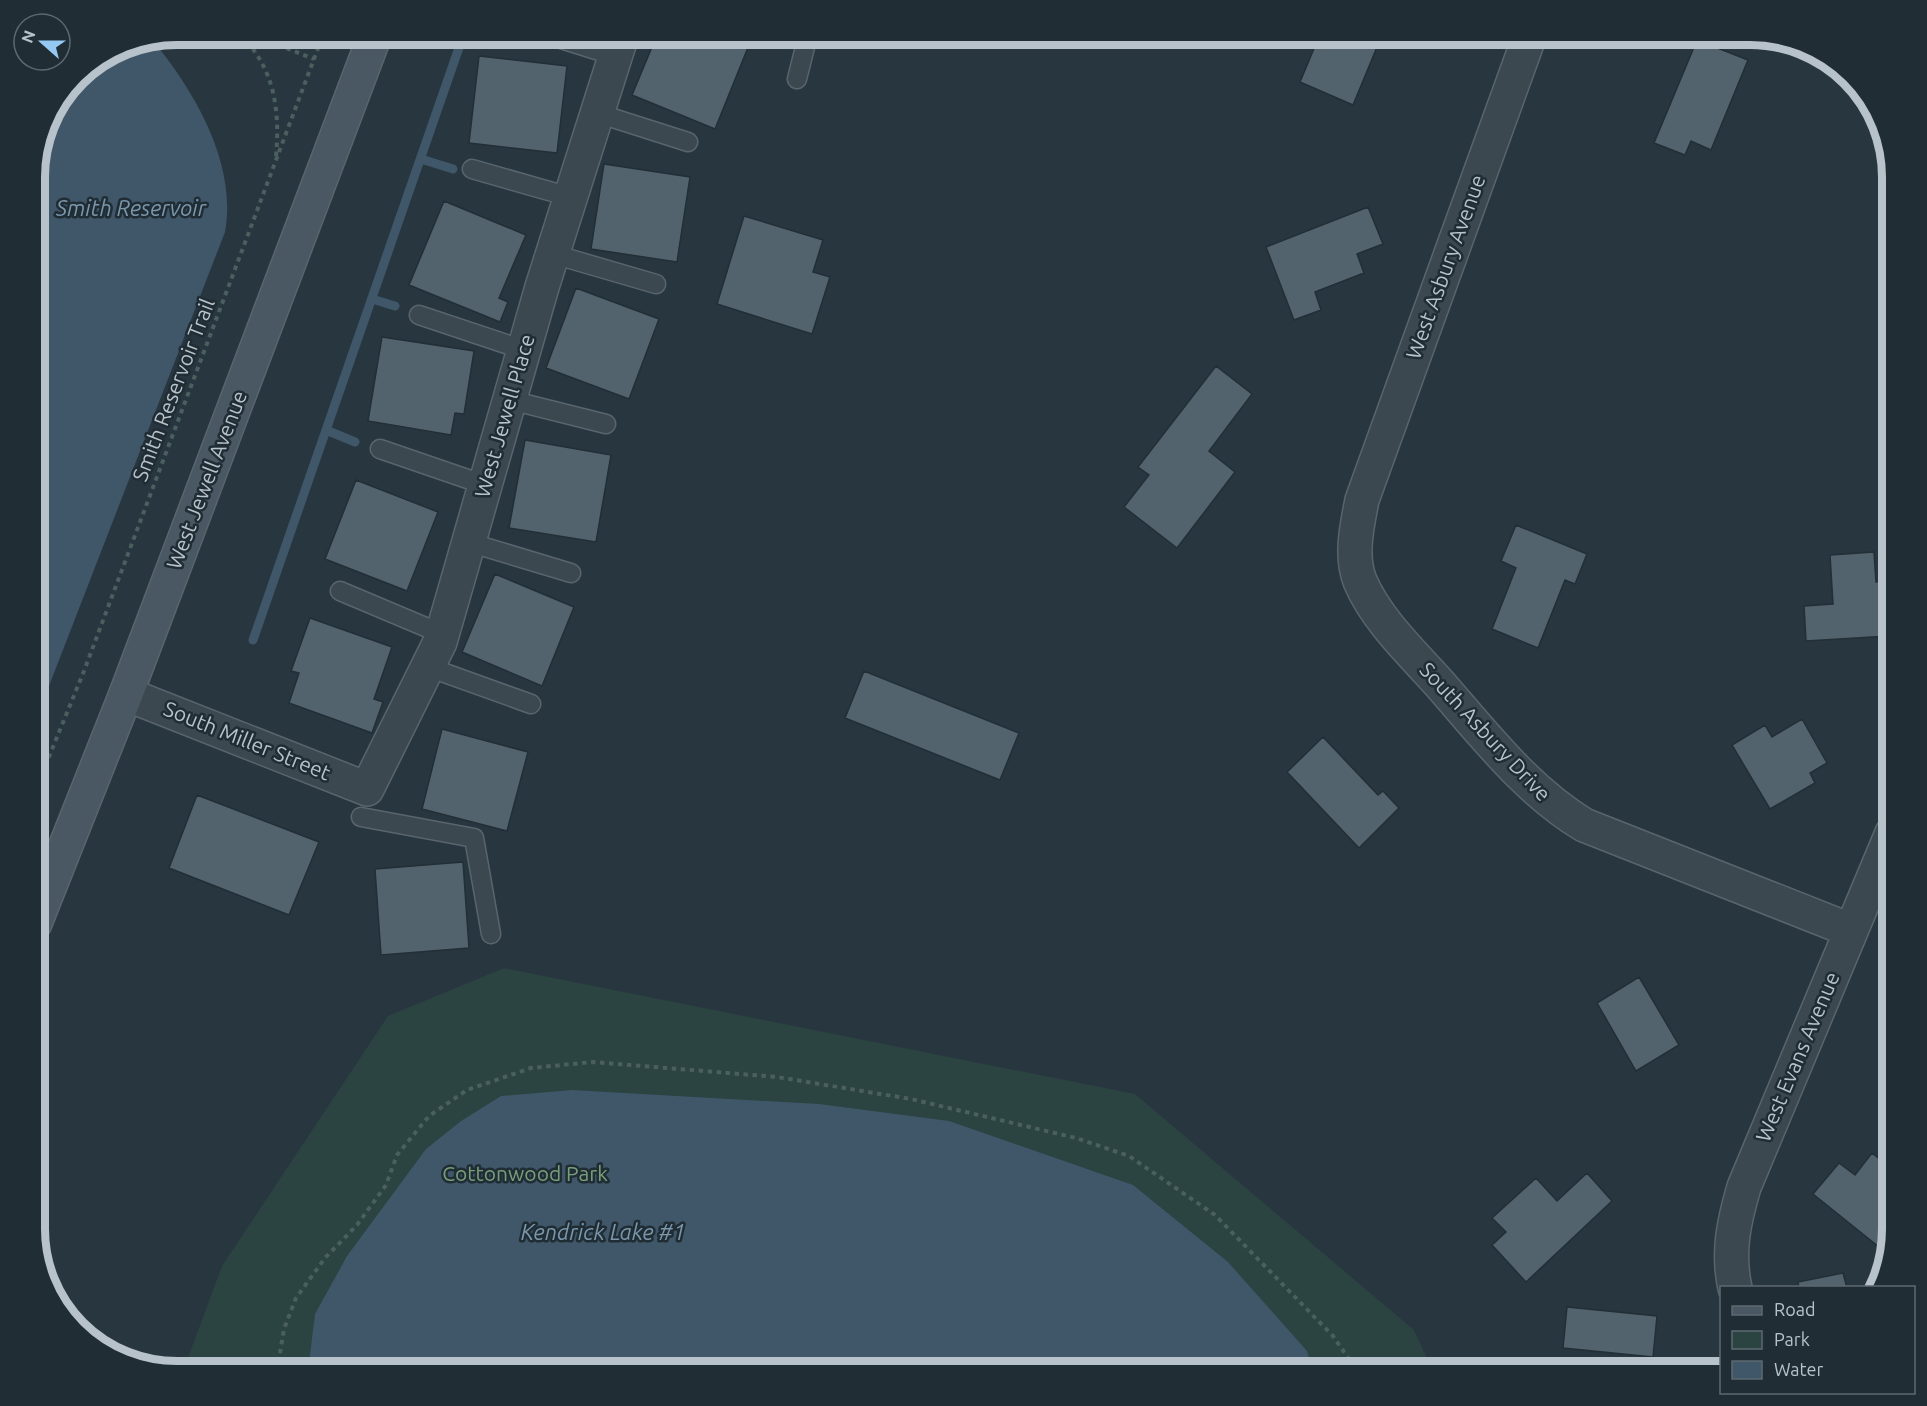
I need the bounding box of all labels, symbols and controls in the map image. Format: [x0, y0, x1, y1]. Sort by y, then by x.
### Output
north arrow [12, 12, 72, 72]
text: N [17, 28, 39, 45]
street label: West Asbury Avenue [1401, 171, 1490, 362]
water label: Smith Reservoir [55, 195, 207, 220]
street label: Smith Reservoir Trail [127, 295, 219, 484]
street label: West Jewell Place [469, 331, 539, 500]
street label: West Jewell Avenue [161, 387, 251, 572]
street label: South Asbury Drive [1415, 657, 1556, 806]
street label: South Miller Street [161, 696, 334, 784]
street label: West Evans Avenue [1750, 968, 1844, 1145]
park label: Cottonwood Park [442, 1161, 608, 1185]
water label: Kendrick Lake #1 [521, 1219, 685, 1244]
legend [1720, 1286, 1915, 1394]
text: Road [1774, 1299, 1816, 1319]
text: Park [1774, 1329, 1810, 1349]
text: Water [1774, 1359, 1824, 1379]

